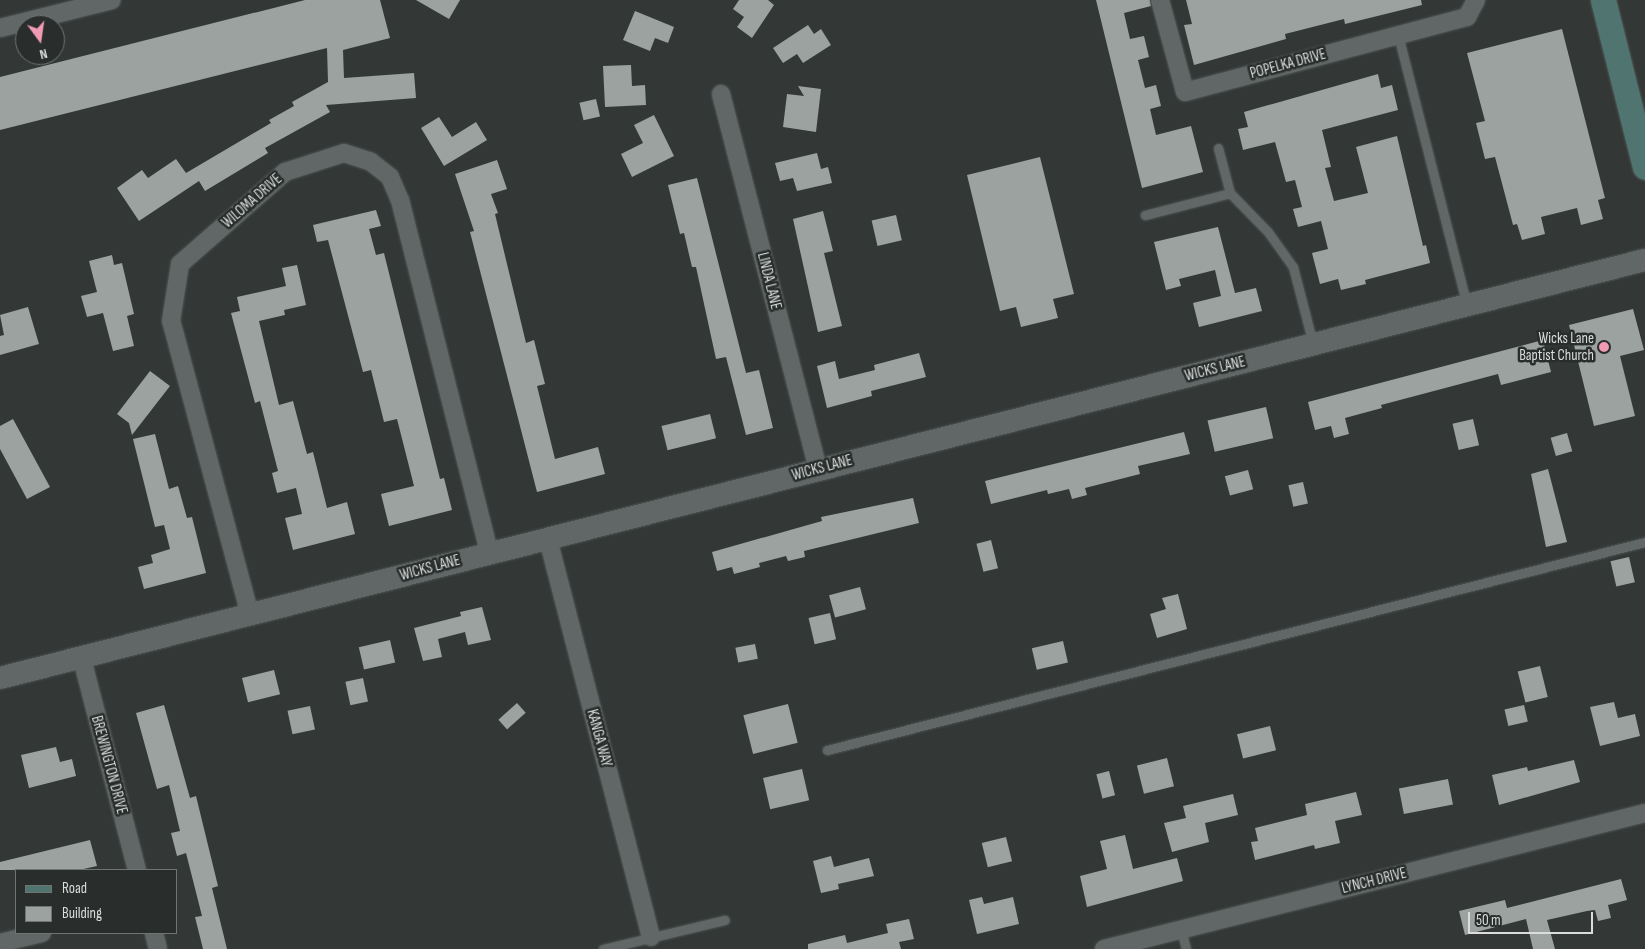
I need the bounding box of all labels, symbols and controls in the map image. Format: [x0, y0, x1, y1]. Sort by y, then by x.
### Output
north arrow [15, 15, 65, 65]
text: N [38, 45, 49, 63]
street label: POPELKA DRIVE [1248, 45, 1328, 83]
street label: WILOMA DRIVE [218, 170, 286, 232]
street label: LINDA LANE [753, 251, 785, 311]
place label: Wicks Lane Baptist Church [1519, 329, 1594, 364]
marker: Wicks Lane Baptist Church [1598, 341, 1610, 353]
street label: WICKS LANE [1183, 353, 1247, 385]
street label: WICKS LANE [790, 451, 854, 485]
street label: WICKS LANE [398, 551, 462, 585]
street label: KANGA WAY [583, 707, 615, 769]
street label: BREWINGTON DRIVE [87, 714, 131, 816]
street label: LYNCH DRIVE [1340, 864, 1408, 898]
legend [15, 869, 178, 934]
text: Road [62, 879, 87, 898]
scale bar [1470, 902, 1595, 934]
text: Building [62, 904, 102, 923]
text: 50 m [1476, 911, 1501, 930]

